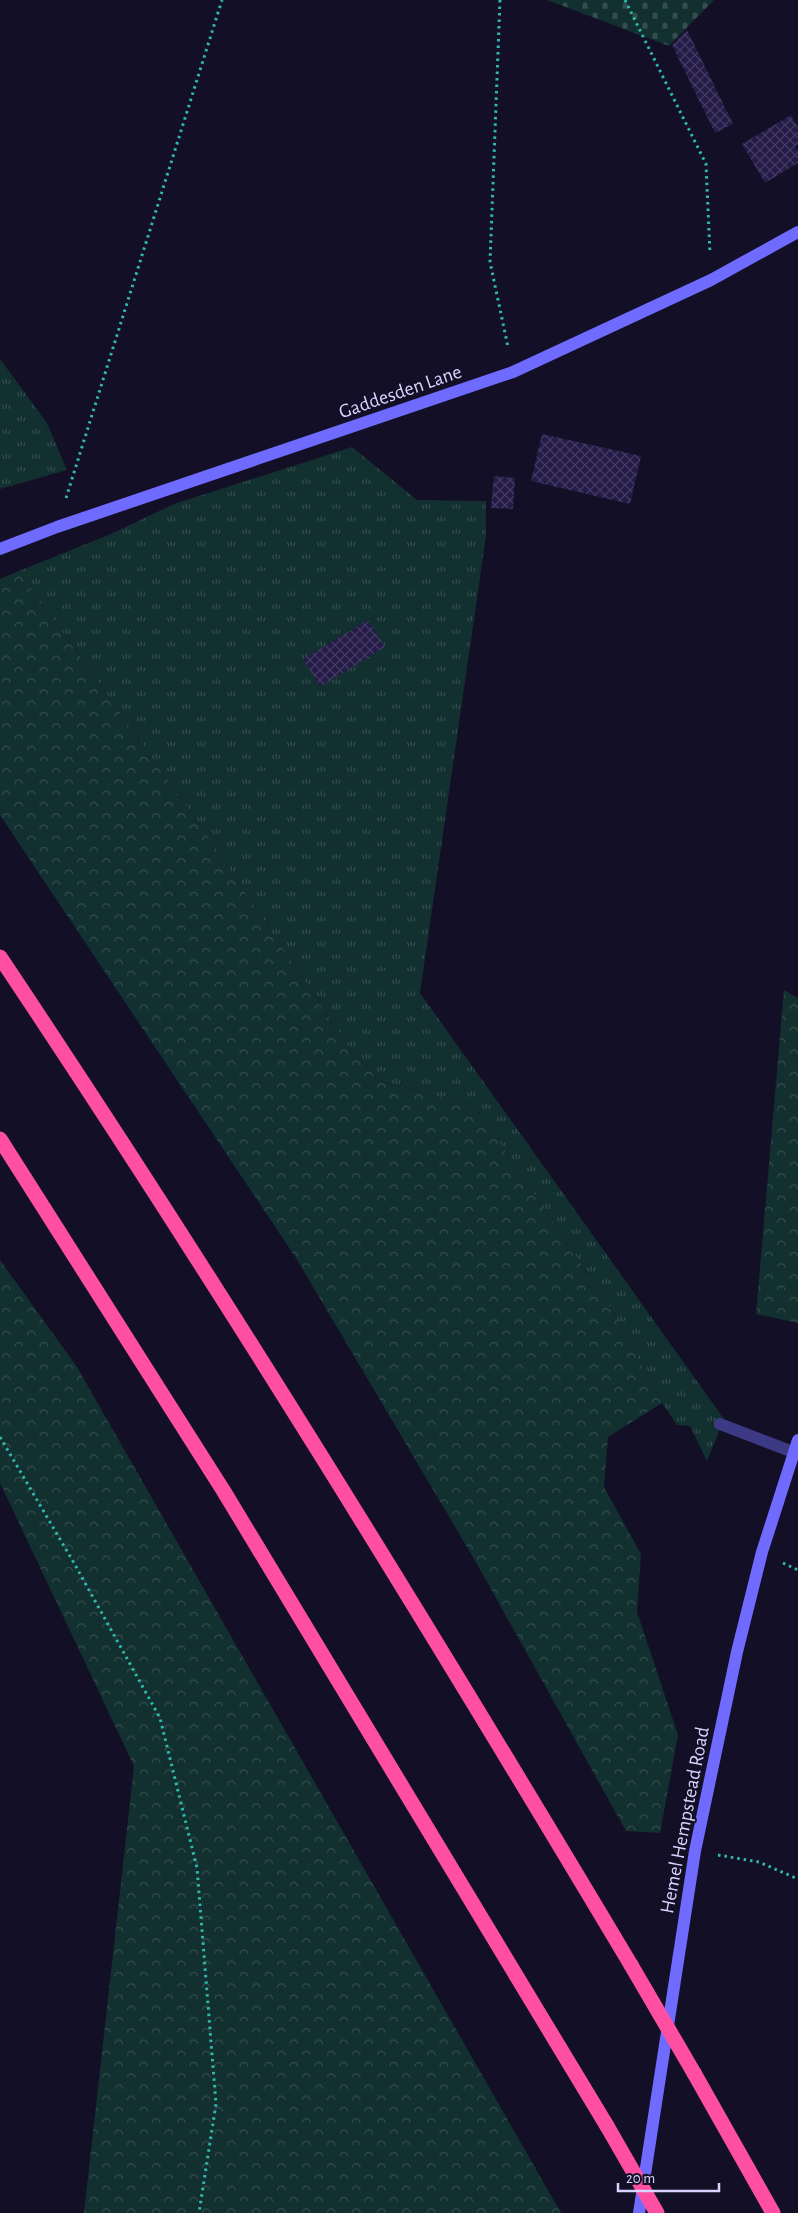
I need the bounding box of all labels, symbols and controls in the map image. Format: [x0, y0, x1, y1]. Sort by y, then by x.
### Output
street label: Gaddesden Lane [336, 362, 464, 422]
street label: Hemel Hempstead Road [657, 1725, 713, 1915]
scale bar [618, 2160, 719, 2192]
text: 20 m [626, 2171, 655, 2186]

